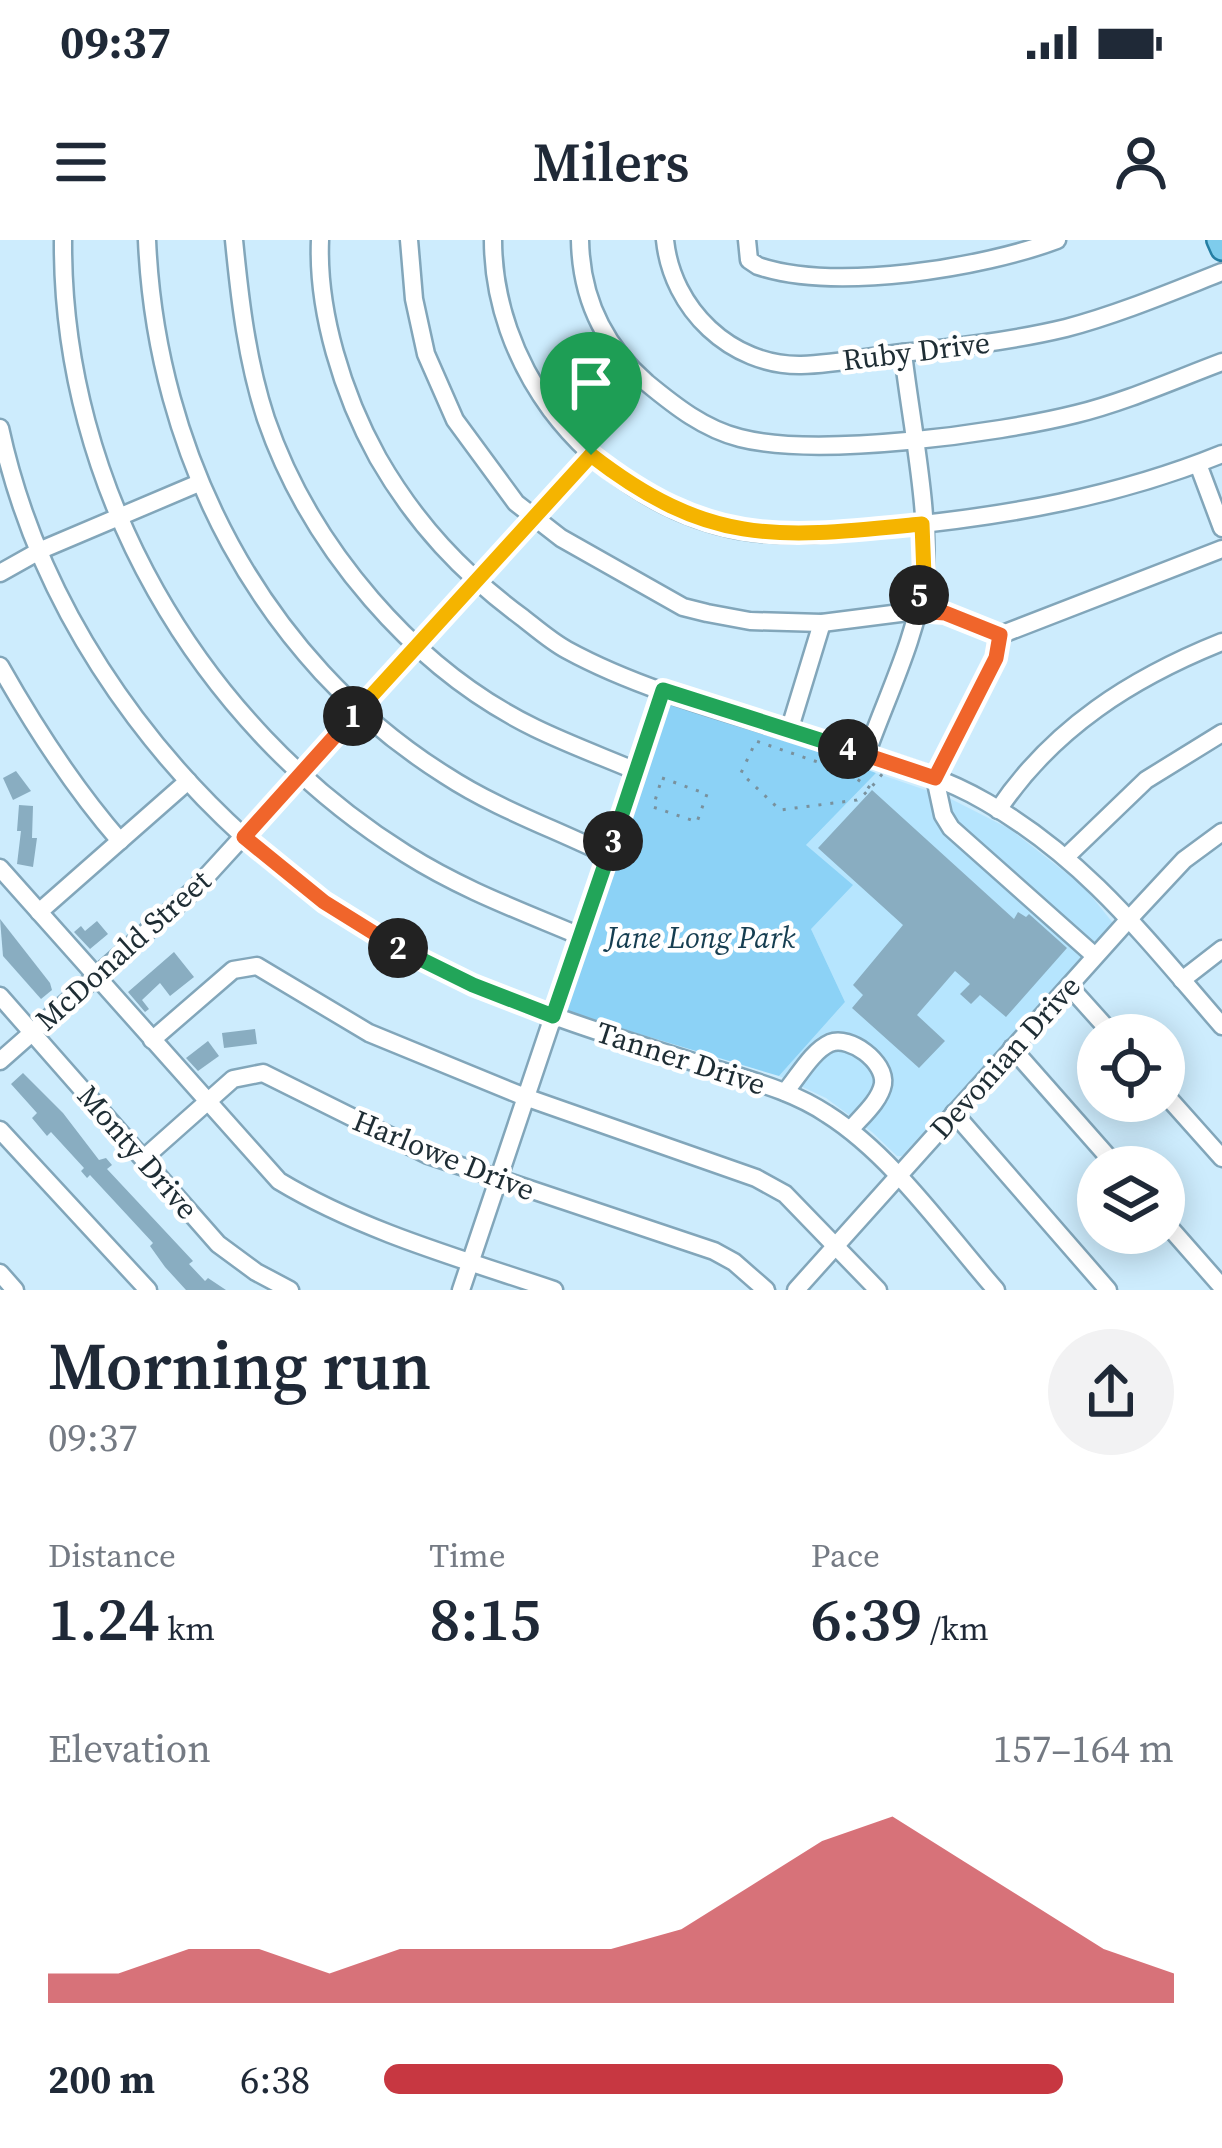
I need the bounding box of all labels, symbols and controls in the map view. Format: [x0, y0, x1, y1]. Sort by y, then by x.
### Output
text: 09:37 [60, 11, 171, 73]
text: Milers [532, 125, 690, 199]
icon: menu [48, 129, 114, 195]
icon: person [1108, 129, 1174, 195]
street label: Ruby Drive [840, 322, 992, 380]
pin [540, 332, 642, 455]
icon: arrive [558, 350, 624, 416]
pin: 5 [889, 565, 949, 625]
text: 5 [910, 572, 928, 617]
pin: 1 [323, 686, 383, 746]
text: 1 [344, 693, 362, 738]
pin: 4 [818, 719, 878, 779]
text: 4 [839, 726, 857, 771]
pin: 3 [583, 811, 643, 871]
text: 3 [604, 818, 622, 863]
street label: McDonald Street [27, 860, 220, 1040]
park label: Jane Long Park [602, 917, 796, 958]
pin: 2 [368, 918, 428, 978]
text: 2 [389, 925, 407, 970]
street label: Devonian Drive [920, 966, 1090, 1148]
street label: Tanner Drive [591, 1011, 771, 1105]
map controls [1077, 1014, 1185, 1254]
button: locate [1077, 1014, 1185, 1122]
street label: Monty Drive [68, 1076, 208, 1228]
street label: Harlowe Drive [347, 1100, 541, 1210]
button: layers [1077, 1146, 1185, 1254]
text: Morning run [48, 1321, 431, 1411]
button: share [1048, 1329, 1174, 1455]
text: 09:37 [48, 1411, 138, 1464]
text: Distance [48, 1533, 176, 1578]
text: Time [429, 1533, 506, 1578]
text: Pace [811, 1533, 880, 1578]
text: 1.24 [48, 1578, 160, 1660]
text: 8:15 [429, 1578, 541, 1660]
text: 6:39 [811, 1578, 922, 1660]
text: km [160, 1606, 215, 1651]
text: /km [922, 1606, 989, 1651]
text: Elevation [48, 1722, 211, 1775]
text: 157–164 m [993, 1722, 1174, 1775]
text: 200 m [48, 2053, 155, 2106]
text: 6:38 [240, 2053, 310, 2106]

